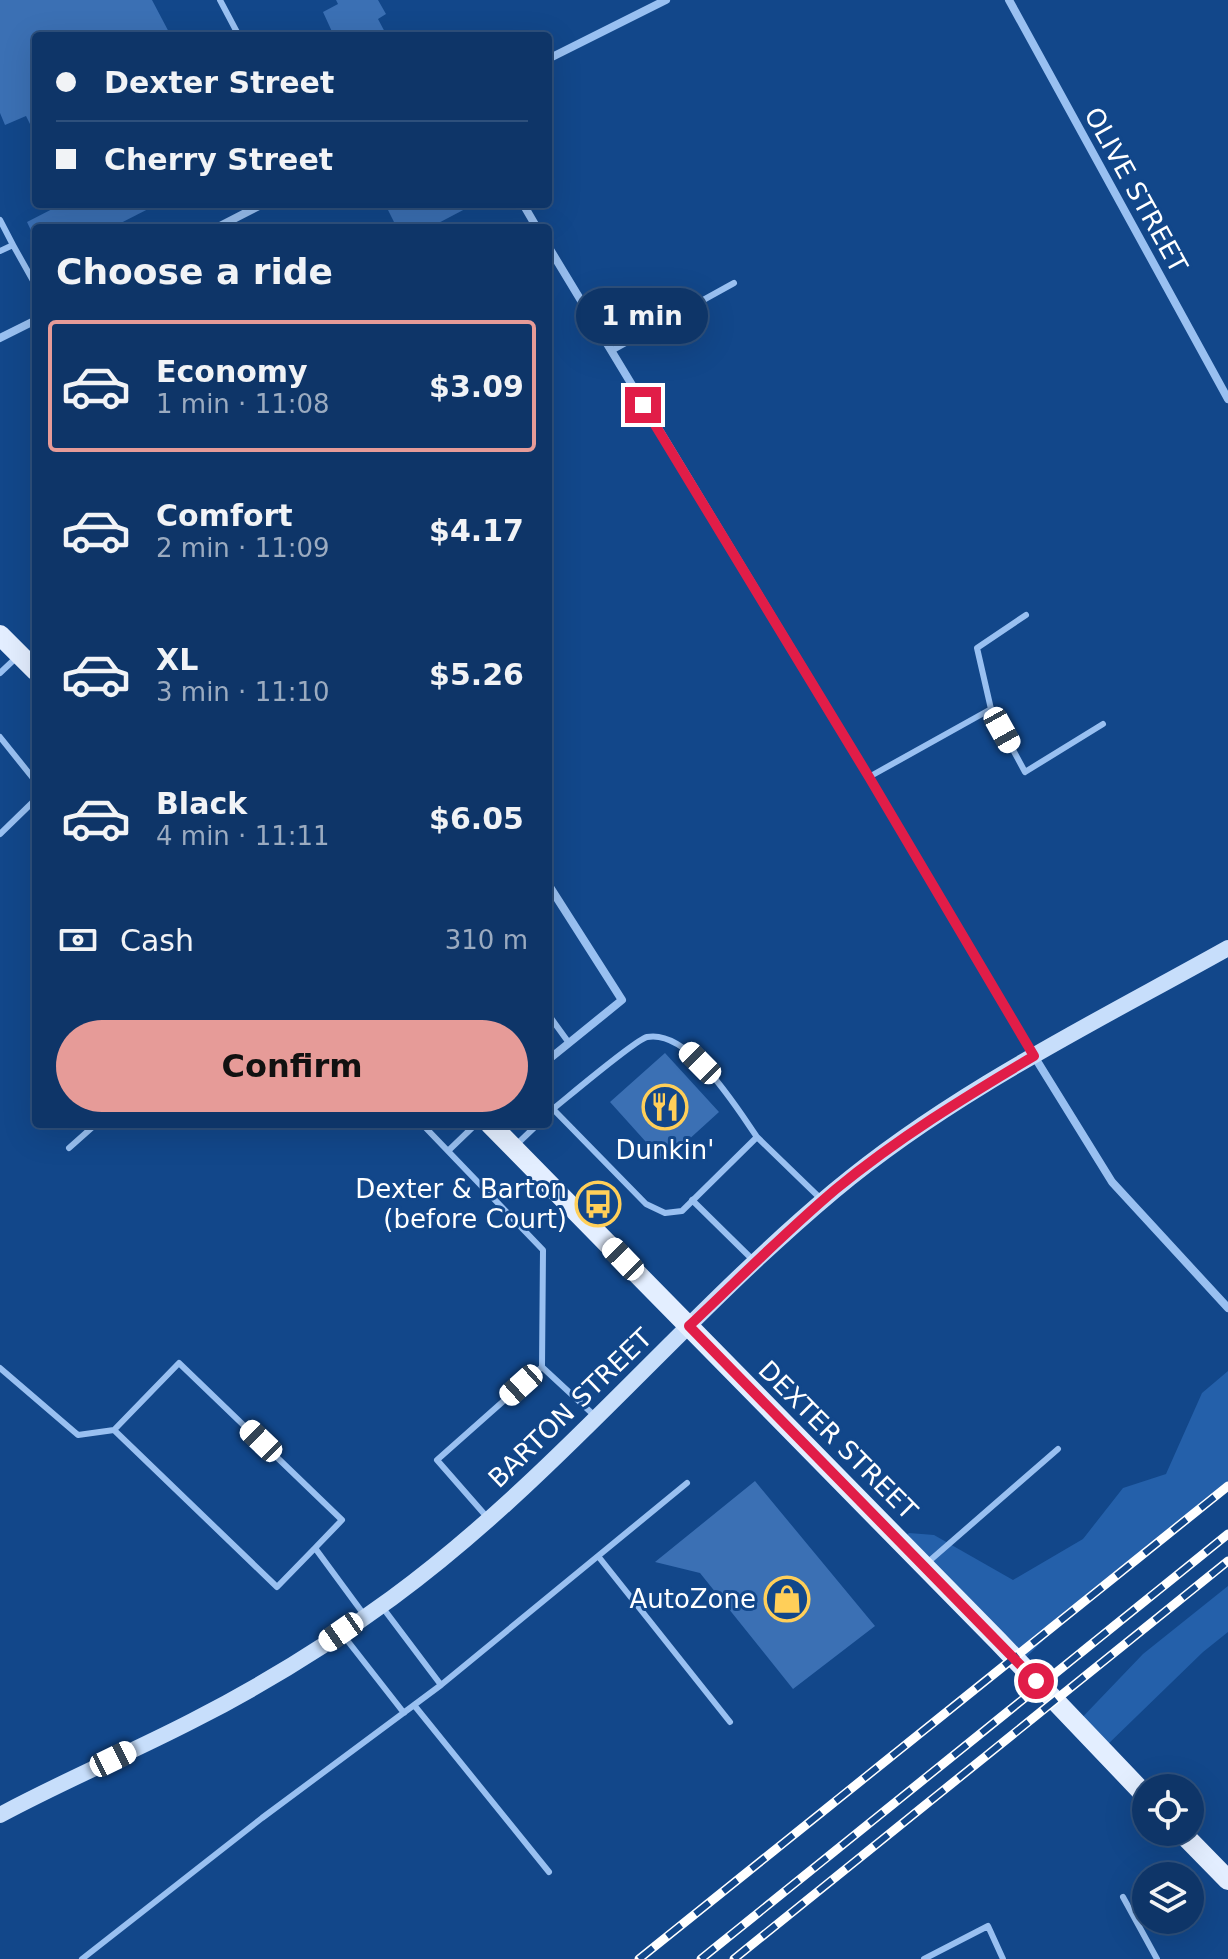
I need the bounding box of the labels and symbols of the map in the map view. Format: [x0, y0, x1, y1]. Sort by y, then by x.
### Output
street label: OLIVE STREET [1078, 102, 1194, 278]
callout: 1 min [577, 289, 709, 345]
route end [625, 387, 661, 423]
car [980, 703, 1024, 757]
car [675, 1038, 725, 1088]
restaurant icon: Dunkin' [641, 1083, 689, 1131]
place label: Dunkin' [616, 1135, 714, 1165]
place label: Dexter & Barton (before Court) [355, 1174, 567, 1234]
bus stop icon: Dexter & Barton (before Court) [574, 1180, 622, 1228]
car [598, 1233, 648, 1285]
street label: BARTON STREET [482, 1322, 658, 1493]
street label: DEXTER STREET [753, 1355, 924, 1526]
car [495, 1360, 547, 1410]
car [235, 1416, 287, 1466]
shop icon: AutoZone [763, 1575, 811, 1623]
place label: AutoZone [629, 1584, 756, 1614]
car [314, 1608, 368, 1656]
route start [1018, 1663, 1054, 1699]
car [86, 1738, 140, 1780]

